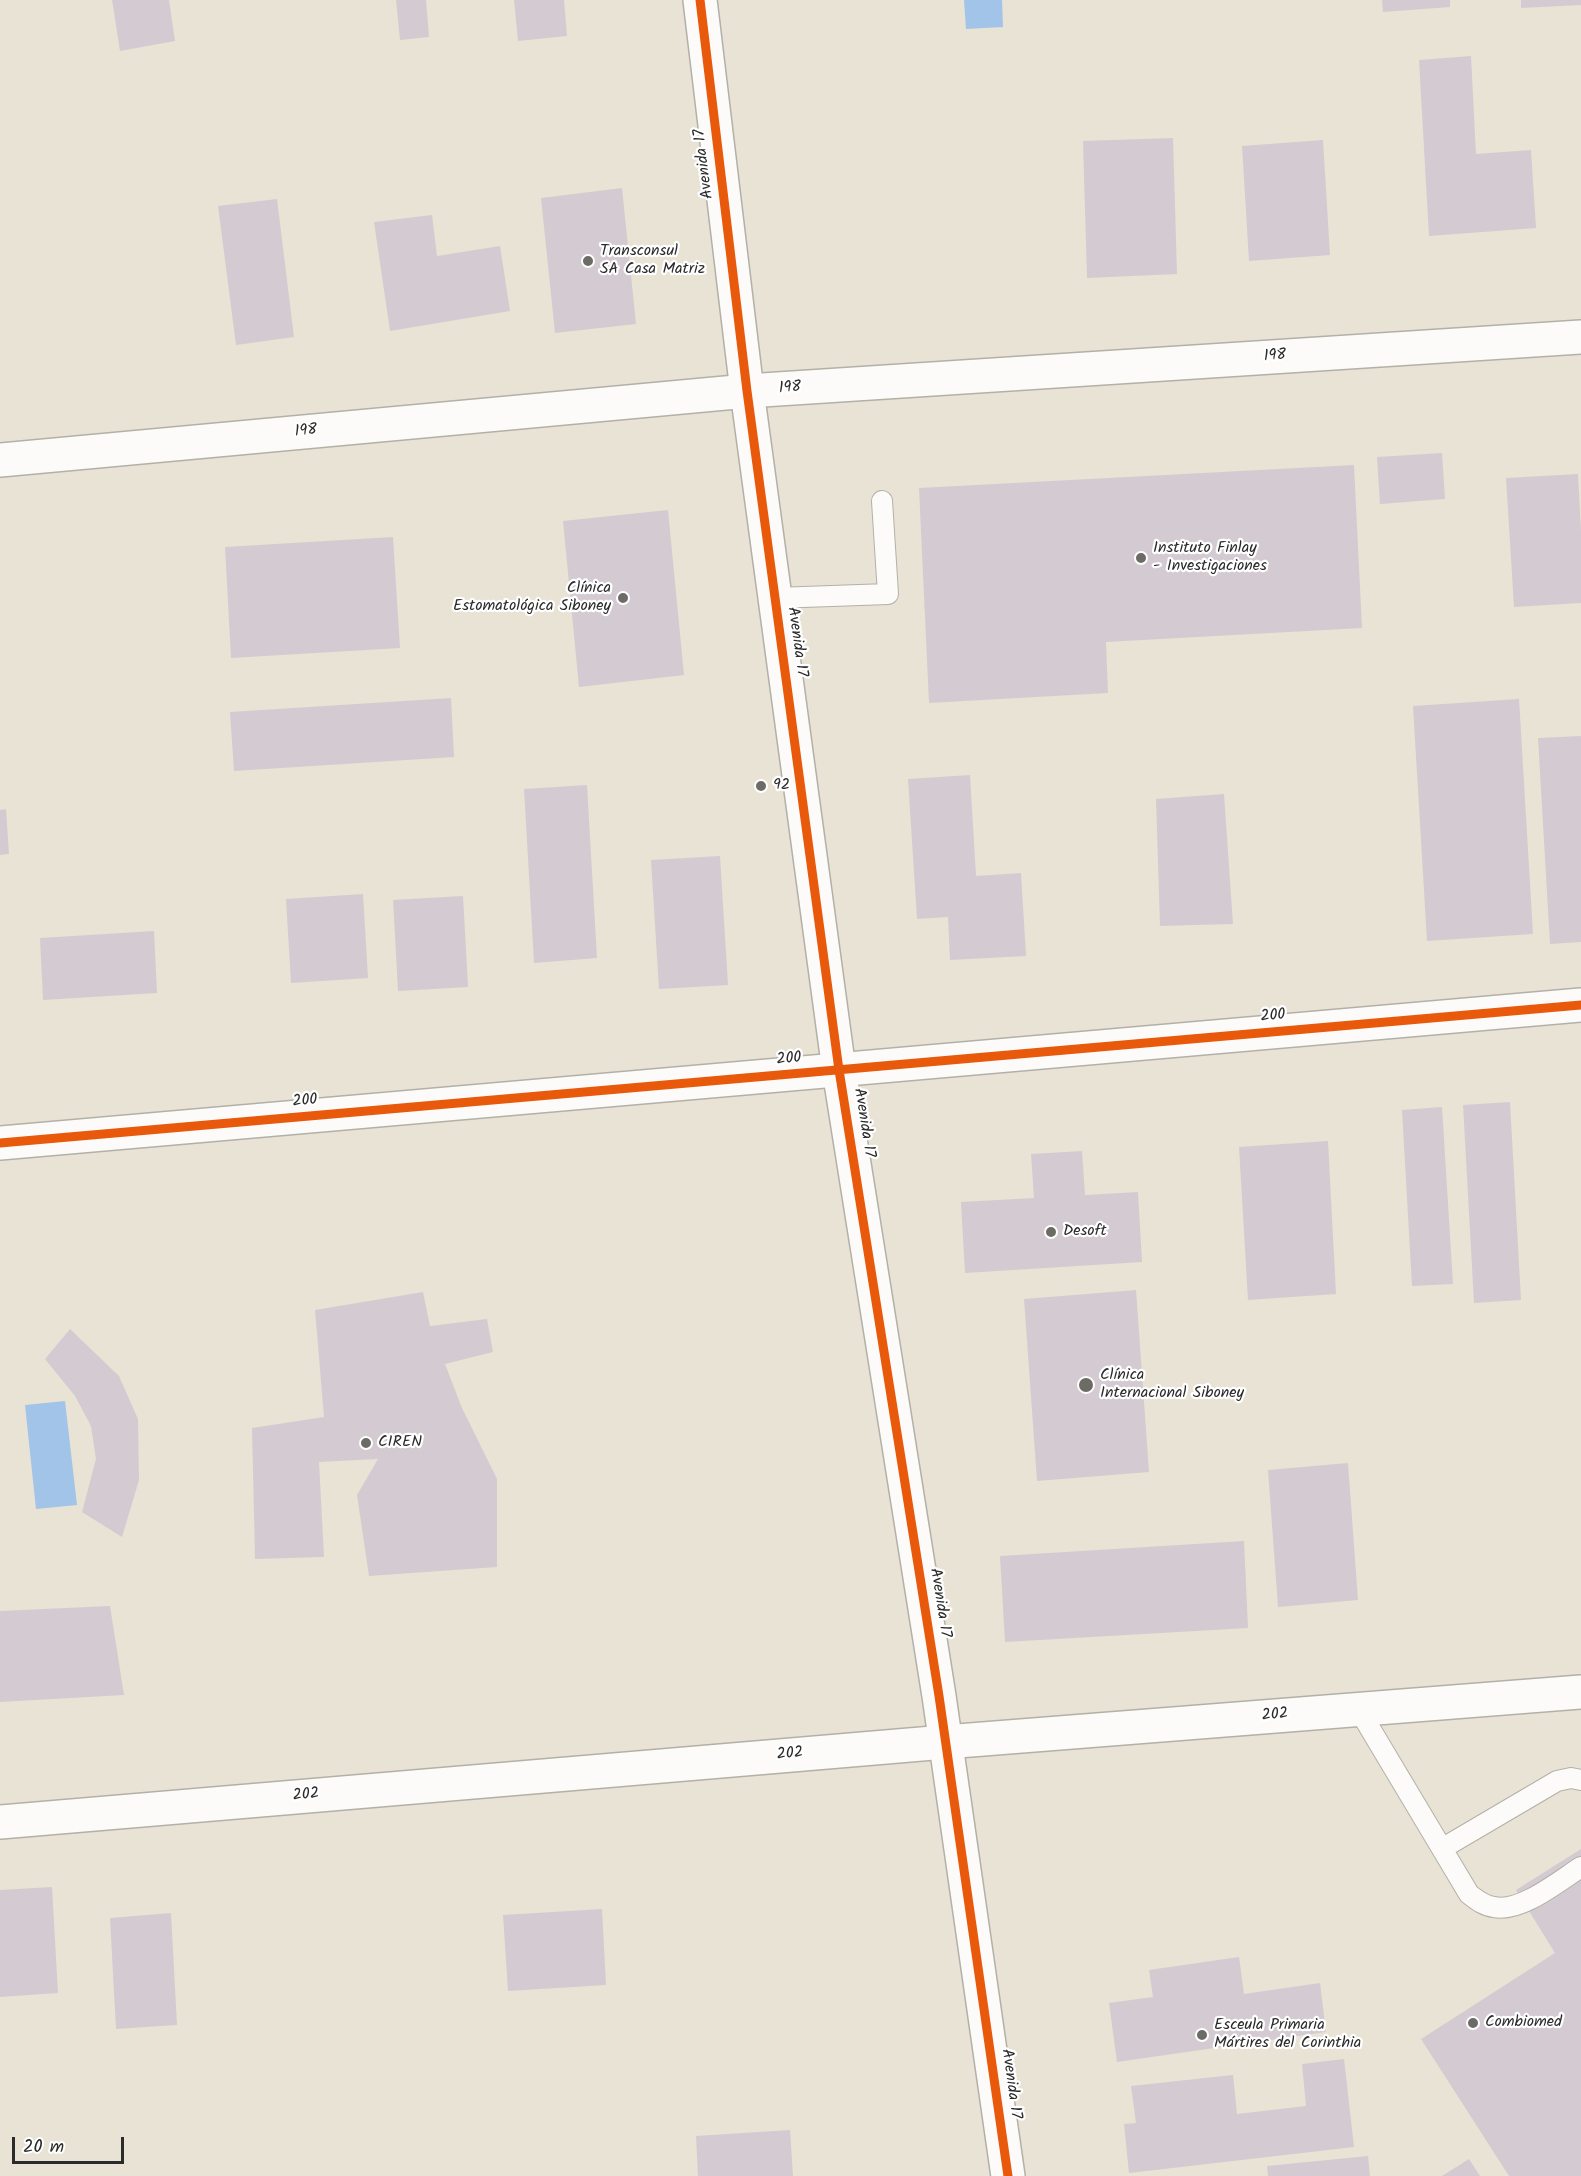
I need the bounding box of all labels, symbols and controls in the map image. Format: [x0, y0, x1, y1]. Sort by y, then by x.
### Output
street label: Avenida 17 [691, 128, 719, 200]
place label: Transconsul SA Casa Matriz [600, 242, 705, 280]
marker: Transconsul SA Casa Matriz [581, 254, 595, 268]
street label: 198 [1263, 347, 1287, 367]
street label: 198 [778, 379, 802, 399]
street label: 198 [294, 421, 318, 443]
place label: Instituto Finlay - Investigaciones [1153, 539, 1267, 577]
marker: Instituto Finlay - Investigaciones [1134, 551, 1148, 565]
place label: Clínica Estomatológica Siboney [453, 579, 611, 617]
marker: Clínica Estomatológica Siboney [616, 591, 630, 605]
street label: Avenida 17 [782, 606, 810, 678]
place label: 92 [773, 776, 790, 796]
marker: 92 [754, 779, 768, 793]
street label: 200 [1260, 1006, 1286, 1028]
street label: 200 [776, 1049, 802, 1071]
street label: Avenida 17 [848, 1087, 878, 1159]
street label: 200 [292, 1091, 318, 1113]
place label: Desoft [1063, 1222, 1107, 1242]
marker: Desoft [1044, 1225, 1058, 1239]
place label: Clínica Internacional Siboney [1100, 1366, 1244, 1404]
marker: Clínica Internacional Siboney [1077, 1376, 1095, 1394]
place label: CIREN [378, 1433, 422, 1453]
marker: CIREN [359, 1436, 373, 1450]
street label: Avenida 17 [924, 1567, 954, 1639]
street label: 202 [1261, 1705, 1289, 1727]
street label: 202 [776, 1744, 804, 1766]
street label: 202 [292, 1785, 320, 1807]
place label: Combiomed [1485, 2013, 1562, 2033]
place label: Esceula Primaria Mártires del Corinthia [1214, 2016, 1361, 2054]
marker: Combiomed [1466, 2016, 1480, 2030]
marker: Esceula Primaria Mártires del Corinthia [1195, 2028, 1209, 2042]
street label: Avenida 17 [996, 2048, 1024, 2120]
scale bar [15, 2125, 128, 2163]
text: 20 m [23, 2133, 64, 2162]

